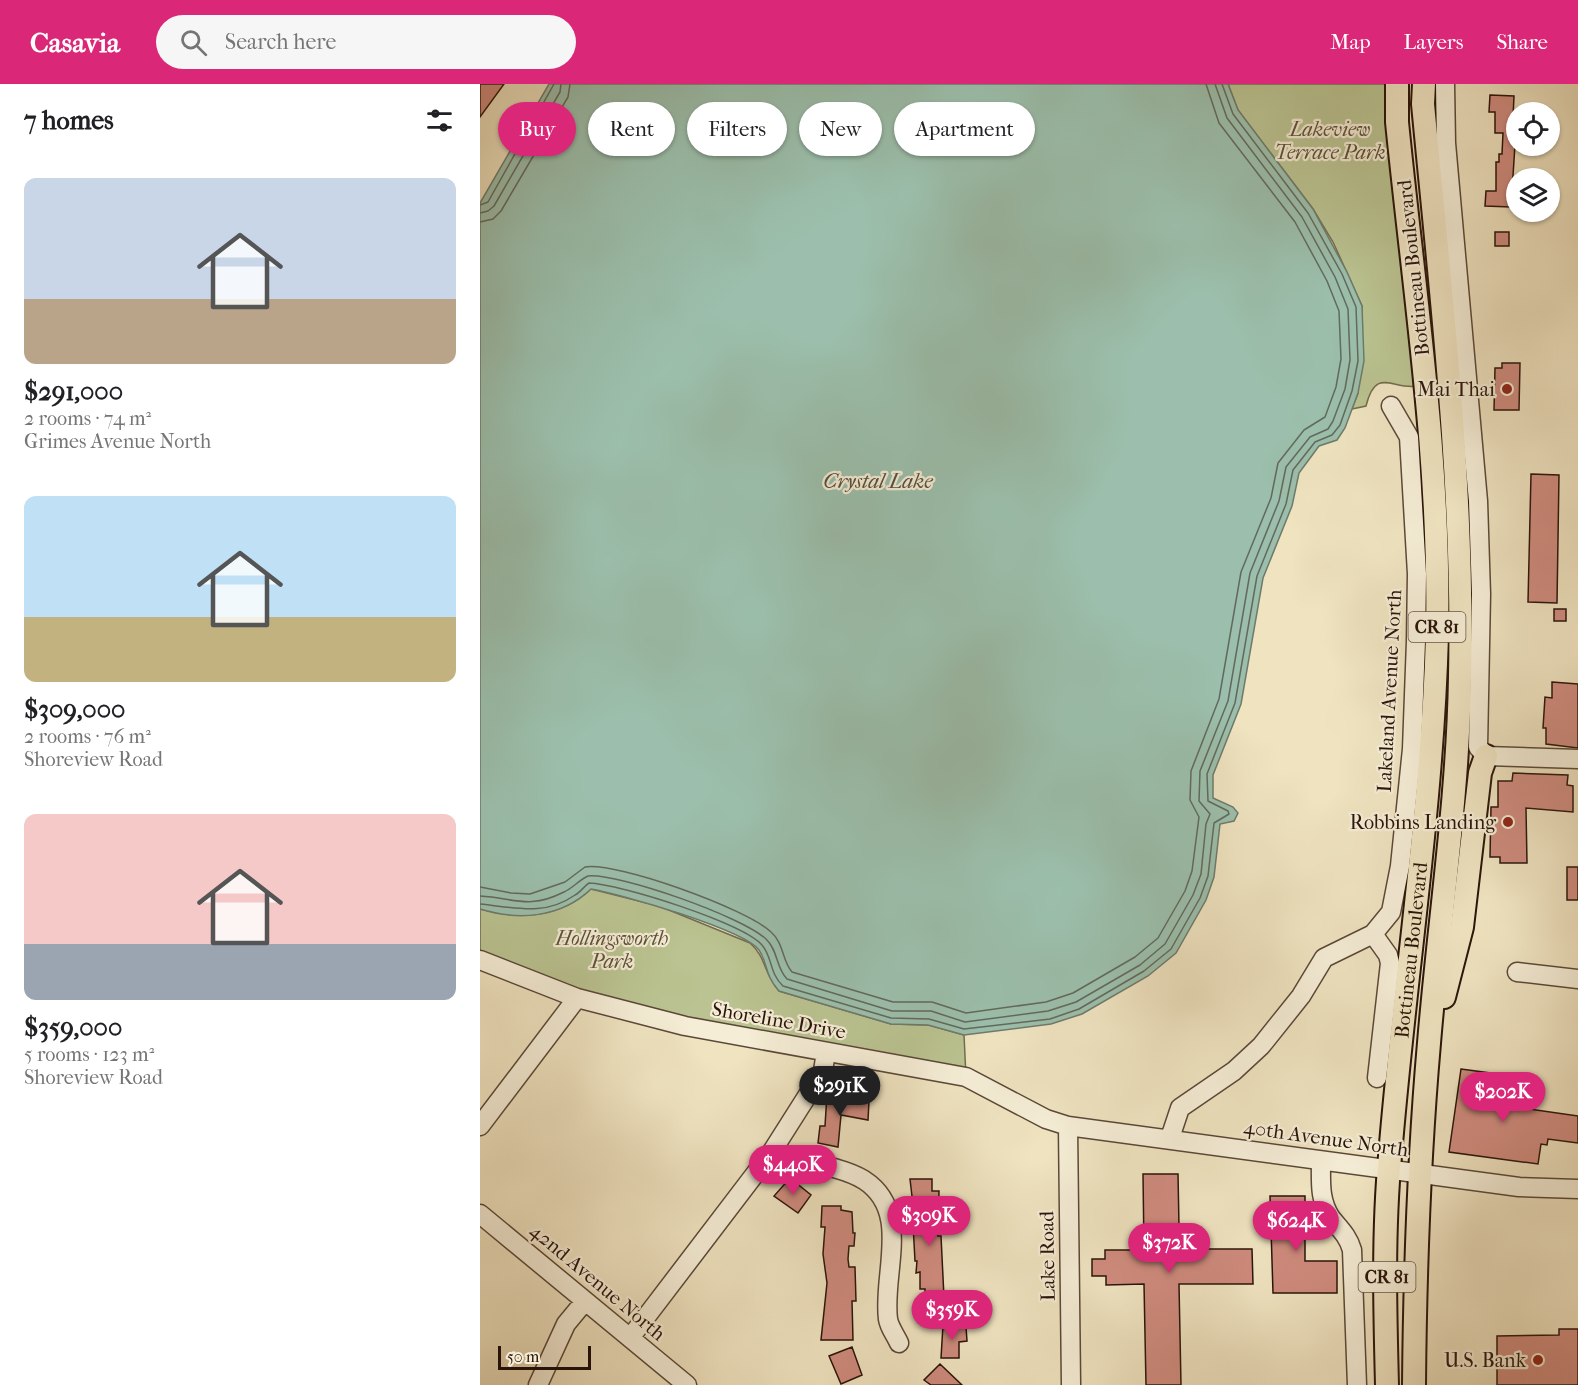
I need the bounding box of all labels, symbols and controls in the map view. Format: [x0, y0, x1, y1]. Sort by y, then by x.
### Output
search box [156, 15, 576, 69]
text: Casavia [30, 26, 120, 59]
icon: search [177, 26, 210, 59]
text: Search here [225, 29, 336, 55]
text: Map [1330, 30, 1371, 54]
text: Layers [1404, 30, 1463, 54]
text: Share [1496, 30, 1548, 54]
chip: Buy [498, 102, 576, 156]
chip: Rent [588, 102, 675, 156]
chip: Filters [687, 102, 787, 156]
chip: New [799, 102, 882, 156]
chip: Apartment [894, 102, 1035, 156]
map controls [1506, 102, 1560, 222]
button: locate [1506, 102, 1560, 156]
icon: filters [423, 104, 456, 137]
text: 7 homes [24, 105, 114, 136]
park label: Lakeview Terrace Park [1274, 118, 1386, 164]
button: layers [1506, 168, 1560, 222]
street label: Bottineau Boulevard [1393, 178, 1434, 357]
icon: home [186, 217, 294, 325]
text: $291,000 [24, 376, 123, 407]
place label: Mai Thai [1417, 378, 1495, 401]
marker: Mai Thai [1500, 382, 1514, 396]
text: 2 rooms · 74 m² [24, 407, 151, 430]
text: Grimes Avenue North [24, 430, 211, 453]
water label: Crystal Lake [823, 469, 933, 493]
icon: home [186, 535, 294, 643]
street label: Lakeland Avenue North [1373, 588, 1406, 793]
road number: CR 81 [1408, 612, 1466, 642]
text: $309,000 [24, 694, 125, 725]
text: 2 rooms · 76 m² [24, 725, 151, 748]
text: Shoreview Road [24, 748, 163, 771]
place label: Robbins Landing [1350, 811, 1496, 834]
marker: Robbins Landing [1501, 815, 1515, 829]
icon: home [186, 853, 294, 961]
street label: Bottineau Boulevard [1390, 860, 1433, 1040]
park label: Hollingsworth Park [555, 927, 668, 973]
street label: Shoreline Drive [710, 997, 848, 1044]
text: $359,000 [24, 1012, 122, 1043]
text: 5 rooms · 123 m² [24, 1043, 154, 1066]
text: Shoreview Road [24, 1066, 163, 1089]
pin: $291K [798, 1066, 882, 1117]
pin: $202K [1461, 1072, 1545, 1123]
text: $291K [813, 1074, 867, 1097]
text: $202K [1474, 1080, 1532, 1103]
street label: 40th Avenue North [1242, 1116, 1411, 1162]
pin: $440K [751, 1145, 835, 1196]
text: $440K [763, 1153, 823, 1176]
pin: $309K [887, 1196, 971, 1247]
pin: $624K [1254, 1201, 1338, 1252]
text: $309K [901, 1204, 957, 1227]
text: $624K [1267, 1209, 1325, 1232]
street label: Lake Road [1035, 1210, 1060, 1301]
street label: 42nd Avenue North [525, 1219, 671, 1346]
pin: $372K [1127, 1223, 1211, 1274]
text: $372K [1142, 1231, 1196, 1254]
road number: CR 81 [1358, 1262, 1416, 1292]
pin: $359K [910, 1290, 994, 1341]
text: $359K [926, 1298, 978, 1321]
scale bar [498, 1343, 591, 1370]
text: 50 m [507, 1347, 539, 1366]
place label: U.S. Bank [1444, 1349, 1527, 1372]
marker: U.S. Bank [1531, 1353, 1545, 1367]

